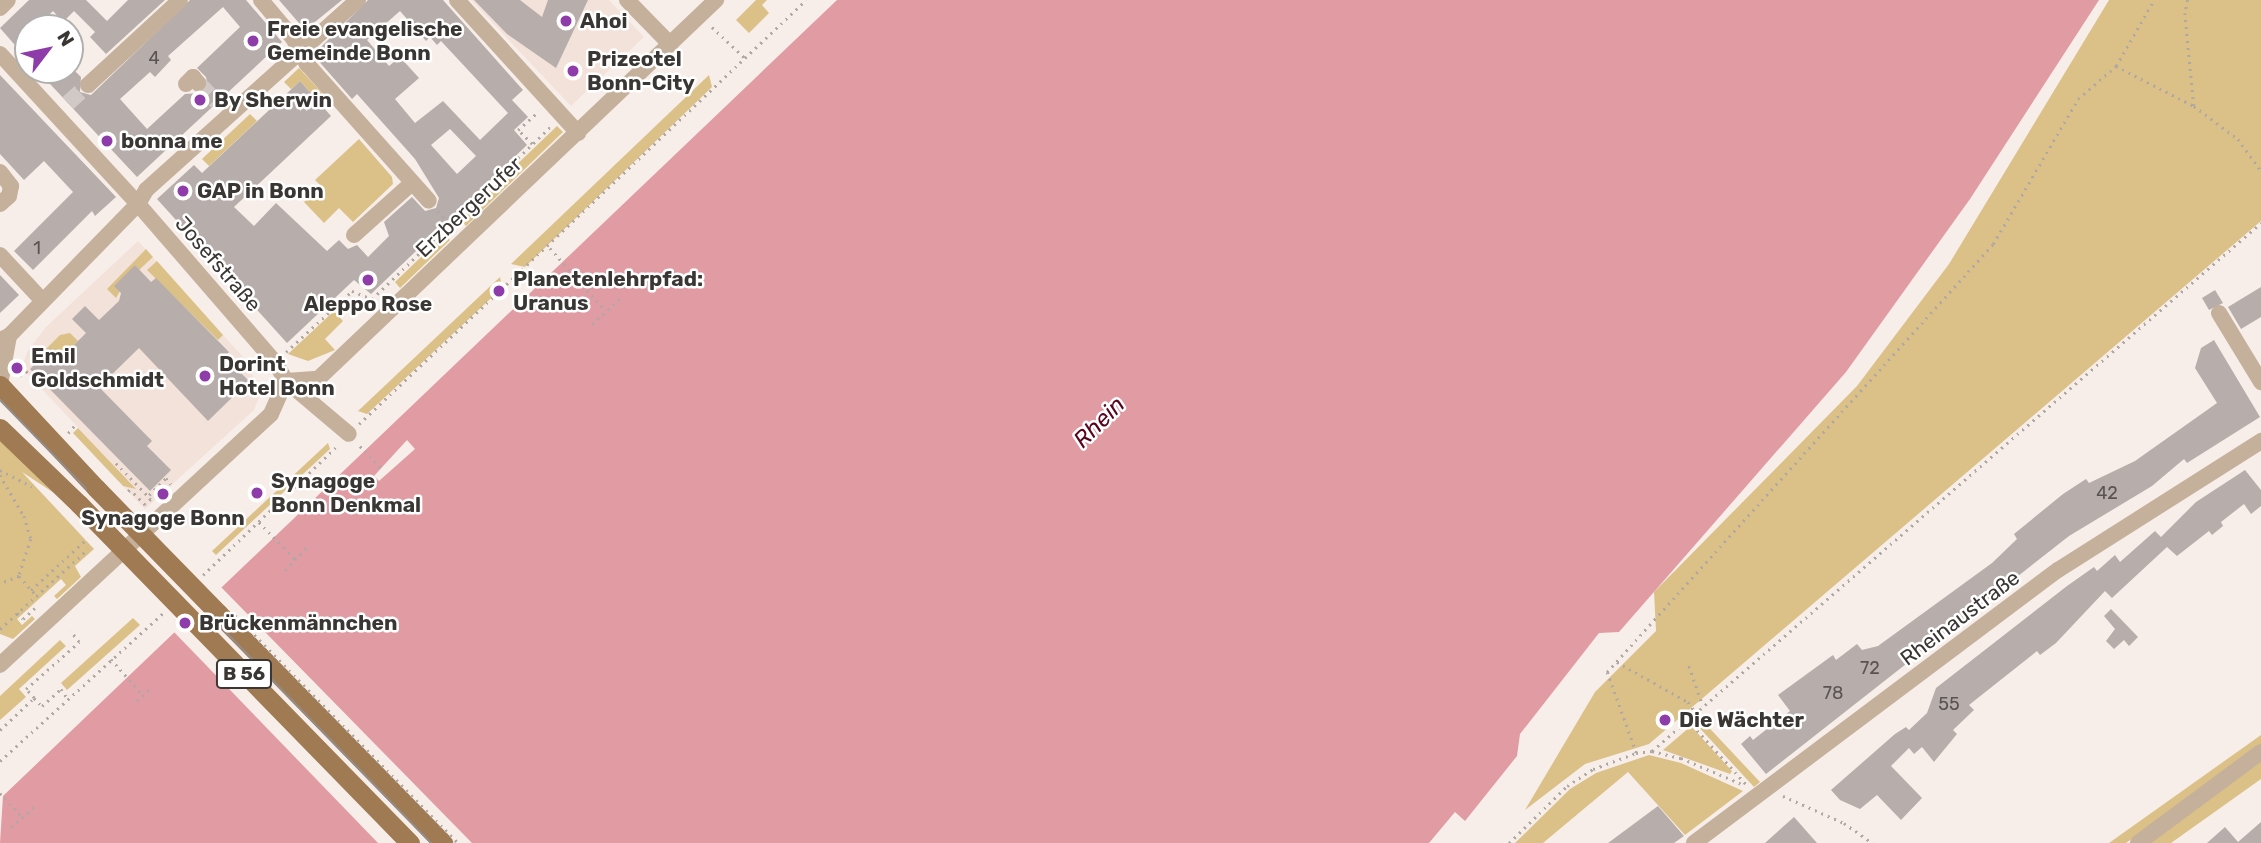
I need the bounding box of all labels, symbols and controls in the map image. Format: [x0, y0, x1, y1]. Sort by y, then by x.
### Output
place label: Ahoi [580, 8, 628, 34]
marker: Ahoi [558, 13, 574, 29]
north arrow [14, 14, 84, 84]
place label: Freie evangelische Gemeinde Bonn [267, 16, 463, 66]
text: N [52, 27, 79, 51]
marker: Freie evangelische Gemeinde Bonn [245, 33, 261, 49]
place label: Prizeotel Bonn-City [587, 46, 695, 96]
house number: 4 [148, 47, 160, 69]
marker: Prizeotel Bonn-City [565, 63, 581, 79]
place label: By Sherwin [214, 87, 332, 113]
marker: By Sherwin [192, 92, 208, 108]
place label: bonna me [121, 128, 223, 154]
marker: bonna me [99, 133, 115, 149]
street label: Erzbergerufer [411, 151, 527, 263]
place label: GAP in Bonn [197, 178, 324, 204]
marker: GAP in Bonn [175, 183, 191, 199]
street label: Josefstraße [170, 211, 266, 317]
house number: 1 [33, 237, 41, 259]
place label: Planetenlehrpfad: Uranus [513, 266, 703, 316]
marker: Aleppo Rose [360, 272, 376, 288]
marker: Planetenlehrpfad: Uranus [491, 283, 507, 299]
place label: Aleppo Rose [304, 291, 432, 317]
place label: Emil Goldschmidt [31, 343, 164, 393]
place label: Dorint Hotel Bonn [219, 351, 335, 401]
marker: Emil Goldschmidt [9, 360, 25, 376]
marker: Dorint Hotel Bonn [197, 368, 213, 384]
water label: Rhein [1068, 391, 1130, 453]
place label: Synagoge Bonn Denkmal [271, 468, 421, 518]
house number: 42 [2096, 482, 2118, 504]
marker: Synagoge Bonn Denkmal [249, 485, 265, 501]
marker: Synagoge Bonn [155, 486, 171, 502]
place label: Synagoge Bonn [81, 505, 245, 531]
street label: Rheinaustraße [1895, 565, 2025, 671]
place label: Brückenmännchen [199, 610, 398, 636]
marker: Brückenmännchen [177, 615, 193, 631]
house number: 72 [1860, 657, 1880, 679]
road number: B 56 [214, 659, 274, 690]
house number: 78 [1823, 682, 1843, 704]
house number: 55 [1938, 693, 1960, 715]
place label: Die Wächter [1679, 707, 1804, 733]
marker: Die Wächter [1657, 712, 1673, 728]

